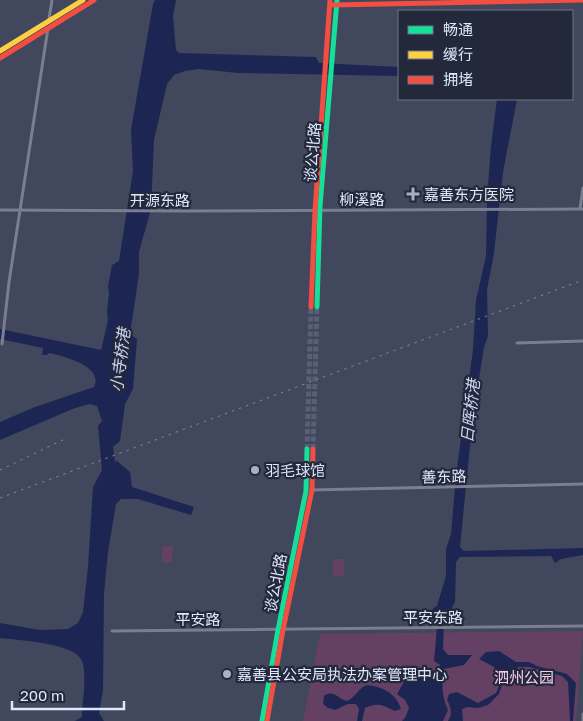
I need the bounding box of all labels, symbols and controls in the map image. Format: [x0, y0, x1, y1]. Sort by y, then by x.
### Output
legend [398, 10, 573, 100]
text: 畅通 [443, 20, 473, 38]
text: 缓行 [443, 45, 473, 63]
text: 拥堵 [443, 70, 473, 88]
street label: 谈公北路 [300, 121, 324, 183]
place label: 嘉善东方医院 [424, 185, 514, 203]
marker: 嘉善东方医院 [406, 187, 420, 201]
street label: 柳溪路 [339, 190, 385, 208]
street label: 开源东路 [130, 191, 190, 209]
water label: 小寺桥港 [106, 325, 134, 393]
water label: 日晖桥港 [457, 376, 483, 444]
place label: 羽毛球馆 [265, 461, 325, 479]
marker: 羽毛球馆 [249, 464, 261, 476]
street label: 善东路 [421, 467, 467, 485]
street label: 谈公北路 [260, 552, 290, 614]
street label: 平安东路 [403, 608, 463, 626]
street label: 平安路 [175, 610, 221, 628]
place label: 嘉善县公安局执法办案管理中心 [237, 665, 447, 683]
marker: 嘉善县公安局执法办案管理中心 [221, 668, 233, 680]
park label: 泗州公园 [494, 668, 554, 686]
scale bar [12, 678, 125, 710]
text: 200 m [20, 686, 64, 704]

